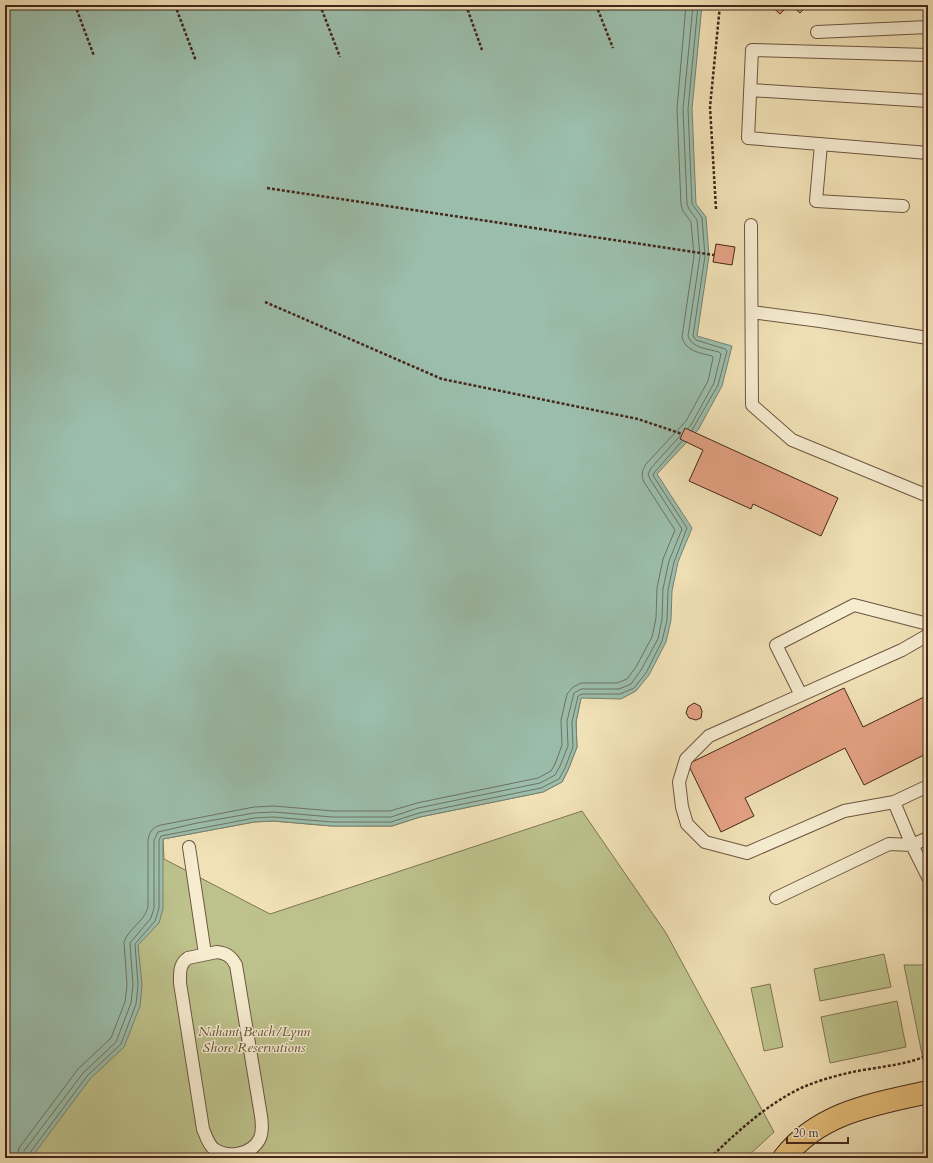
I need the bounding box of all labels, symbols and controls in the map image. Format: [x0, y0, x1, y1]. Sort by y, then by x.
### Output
park label: Nahant Beach/Lynn Shore Reservations [198, 1022, 310, 1057]
scale bar [787, 1119, 848, 1145]
text: 20 m [793, 1125, 820, 1141]

